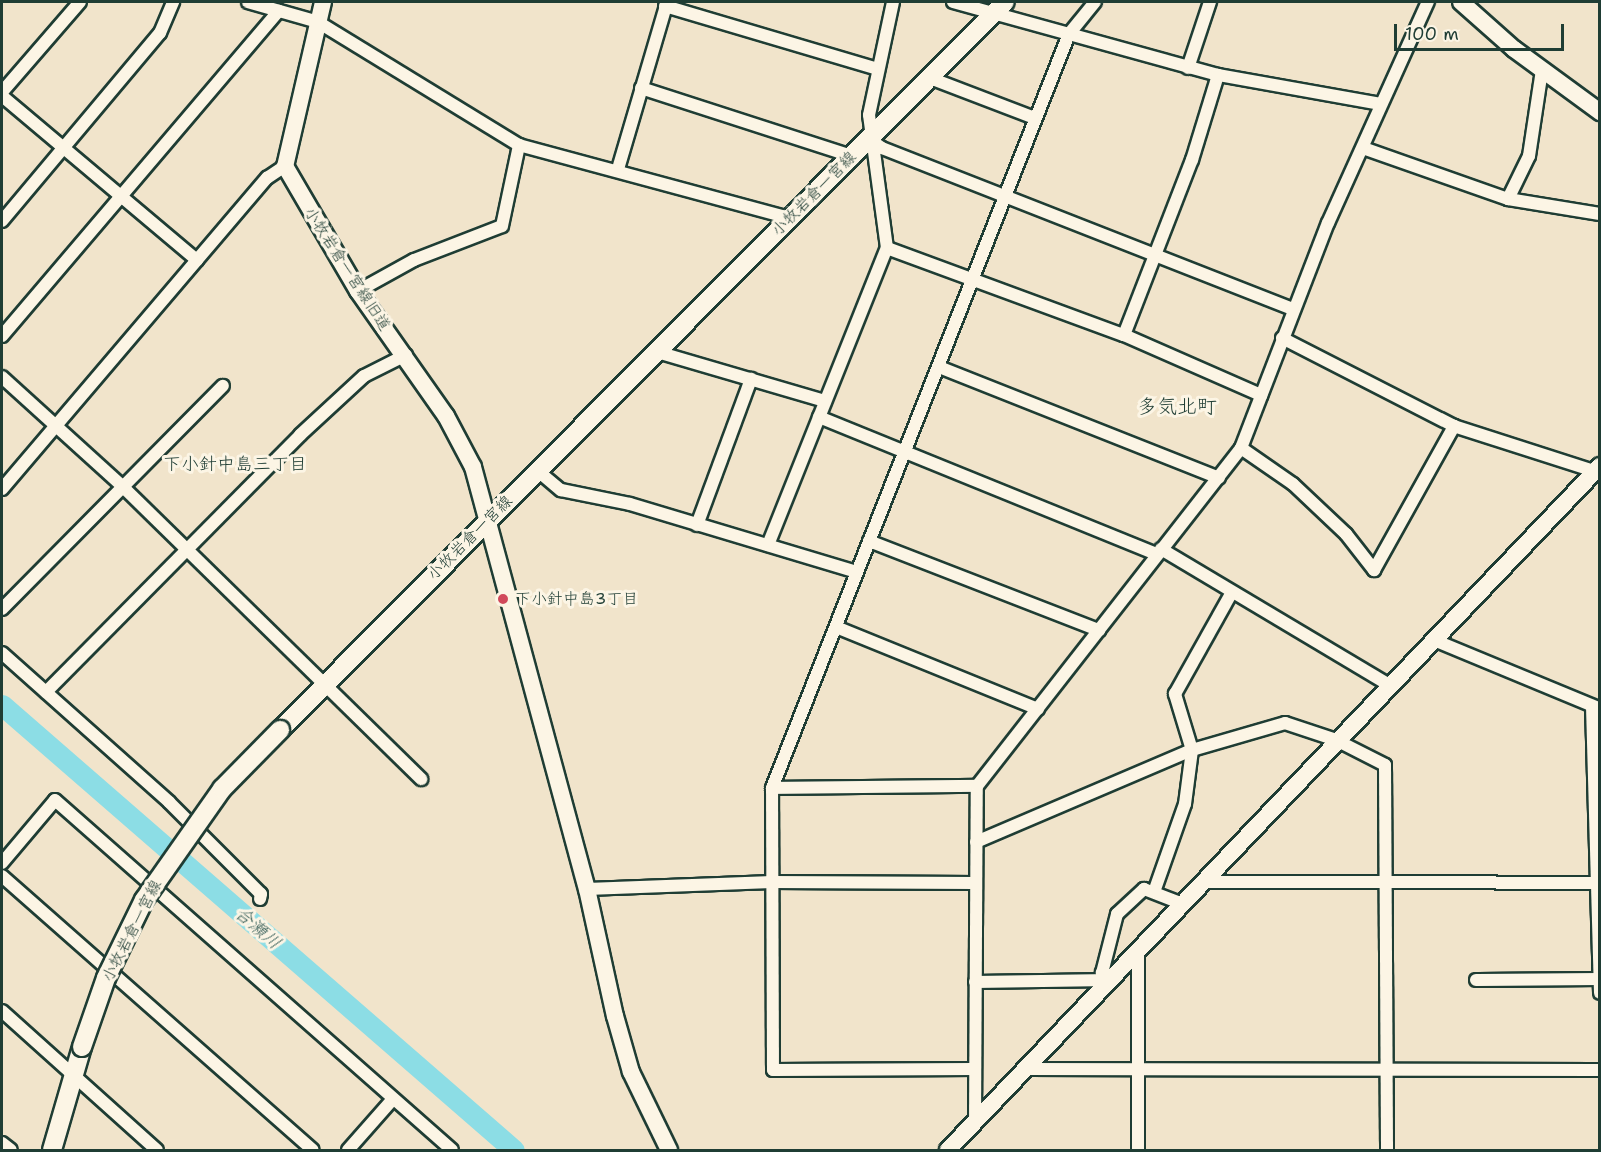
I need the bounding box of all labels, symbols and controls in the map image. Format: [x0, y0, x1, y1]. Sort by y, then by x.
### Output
scale bar [1397, 12, 1566, 50]
text: 100 m [1405, 22, 1459, 46]
street label: 小牧岩倉一宮線 [768, 148, 860, 240]
street label: 小牧岩倉一宮線旧道 [300, 203, 394, 335]
district label: 多気北町 [1137, 394, 1217, 418]
district label: 下小針中島三丁目 [163, 453, 307, 475]
street label: 小牧岩倉一宮線 [424, 492, 516, 584]
place label: 下小針中島3丁目 [515, 589, 638, 609]
marker: 下小針中島3丁目 [496, 592, 510, 606]
street label: 小牧岩倉一宮線 [98, 877, 166, 985]
water label: 合瀬川 [231, 902, 285, 954]

